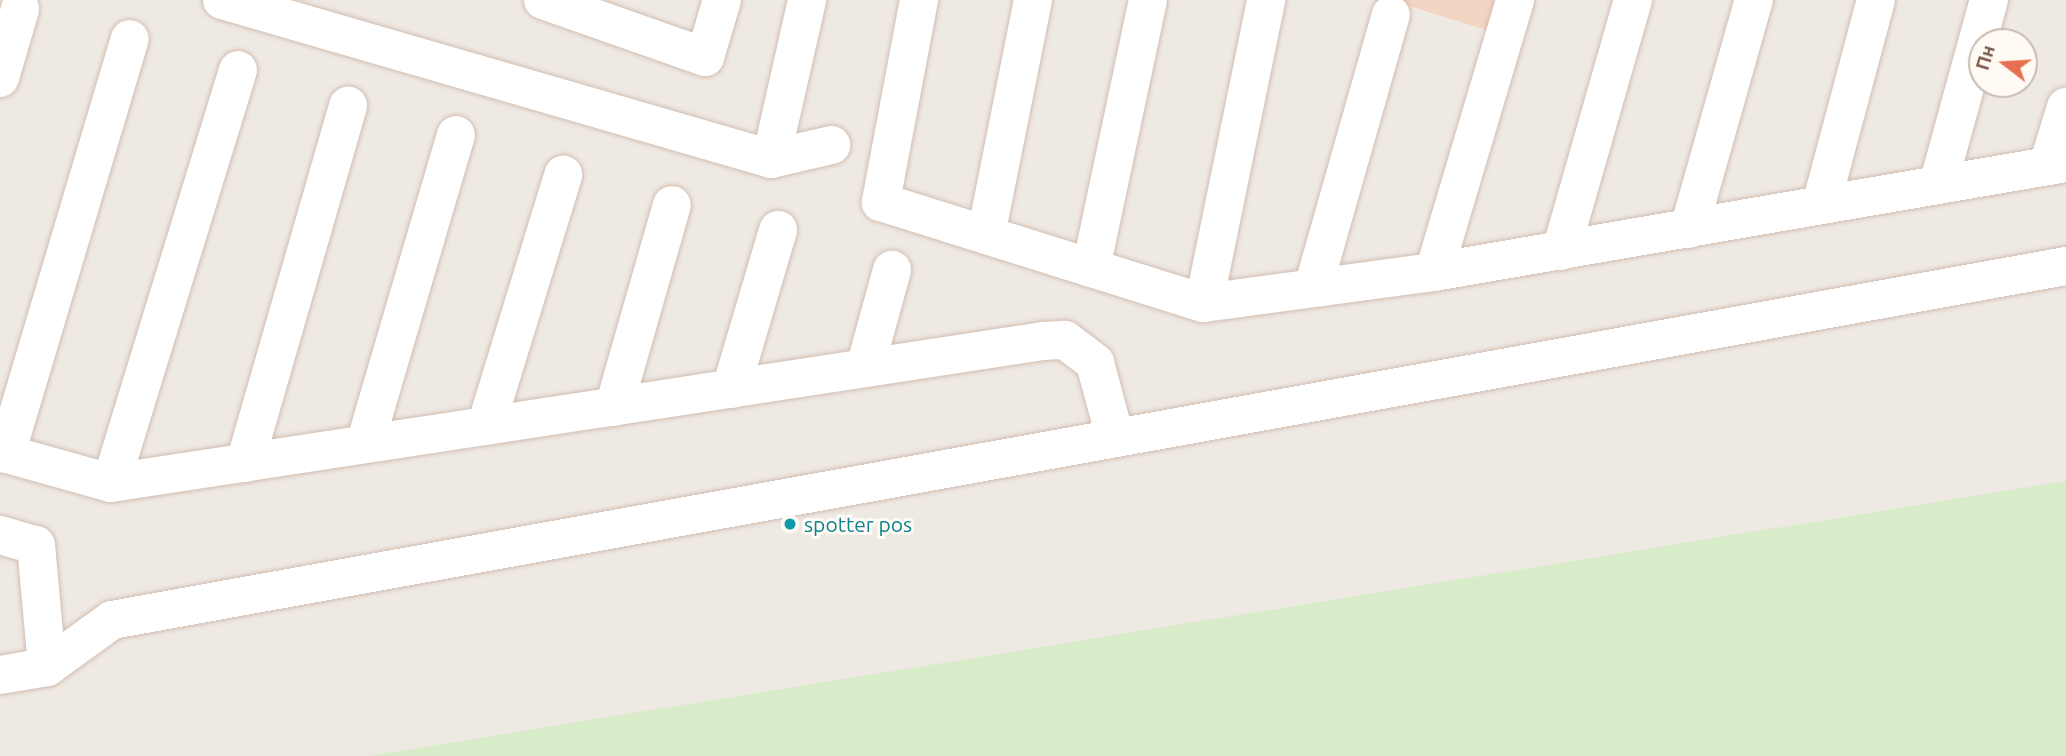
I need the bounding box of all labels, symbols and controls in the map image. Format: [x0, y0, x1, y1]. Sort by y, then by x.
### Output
north arrow [1968, 28, 2038, 98]
text: Пн [1971, 42, 1999, 73]
place label: spotter pos [804, 511, 912, 537]
marker: spotter pos [782, 516, 798, 532]

